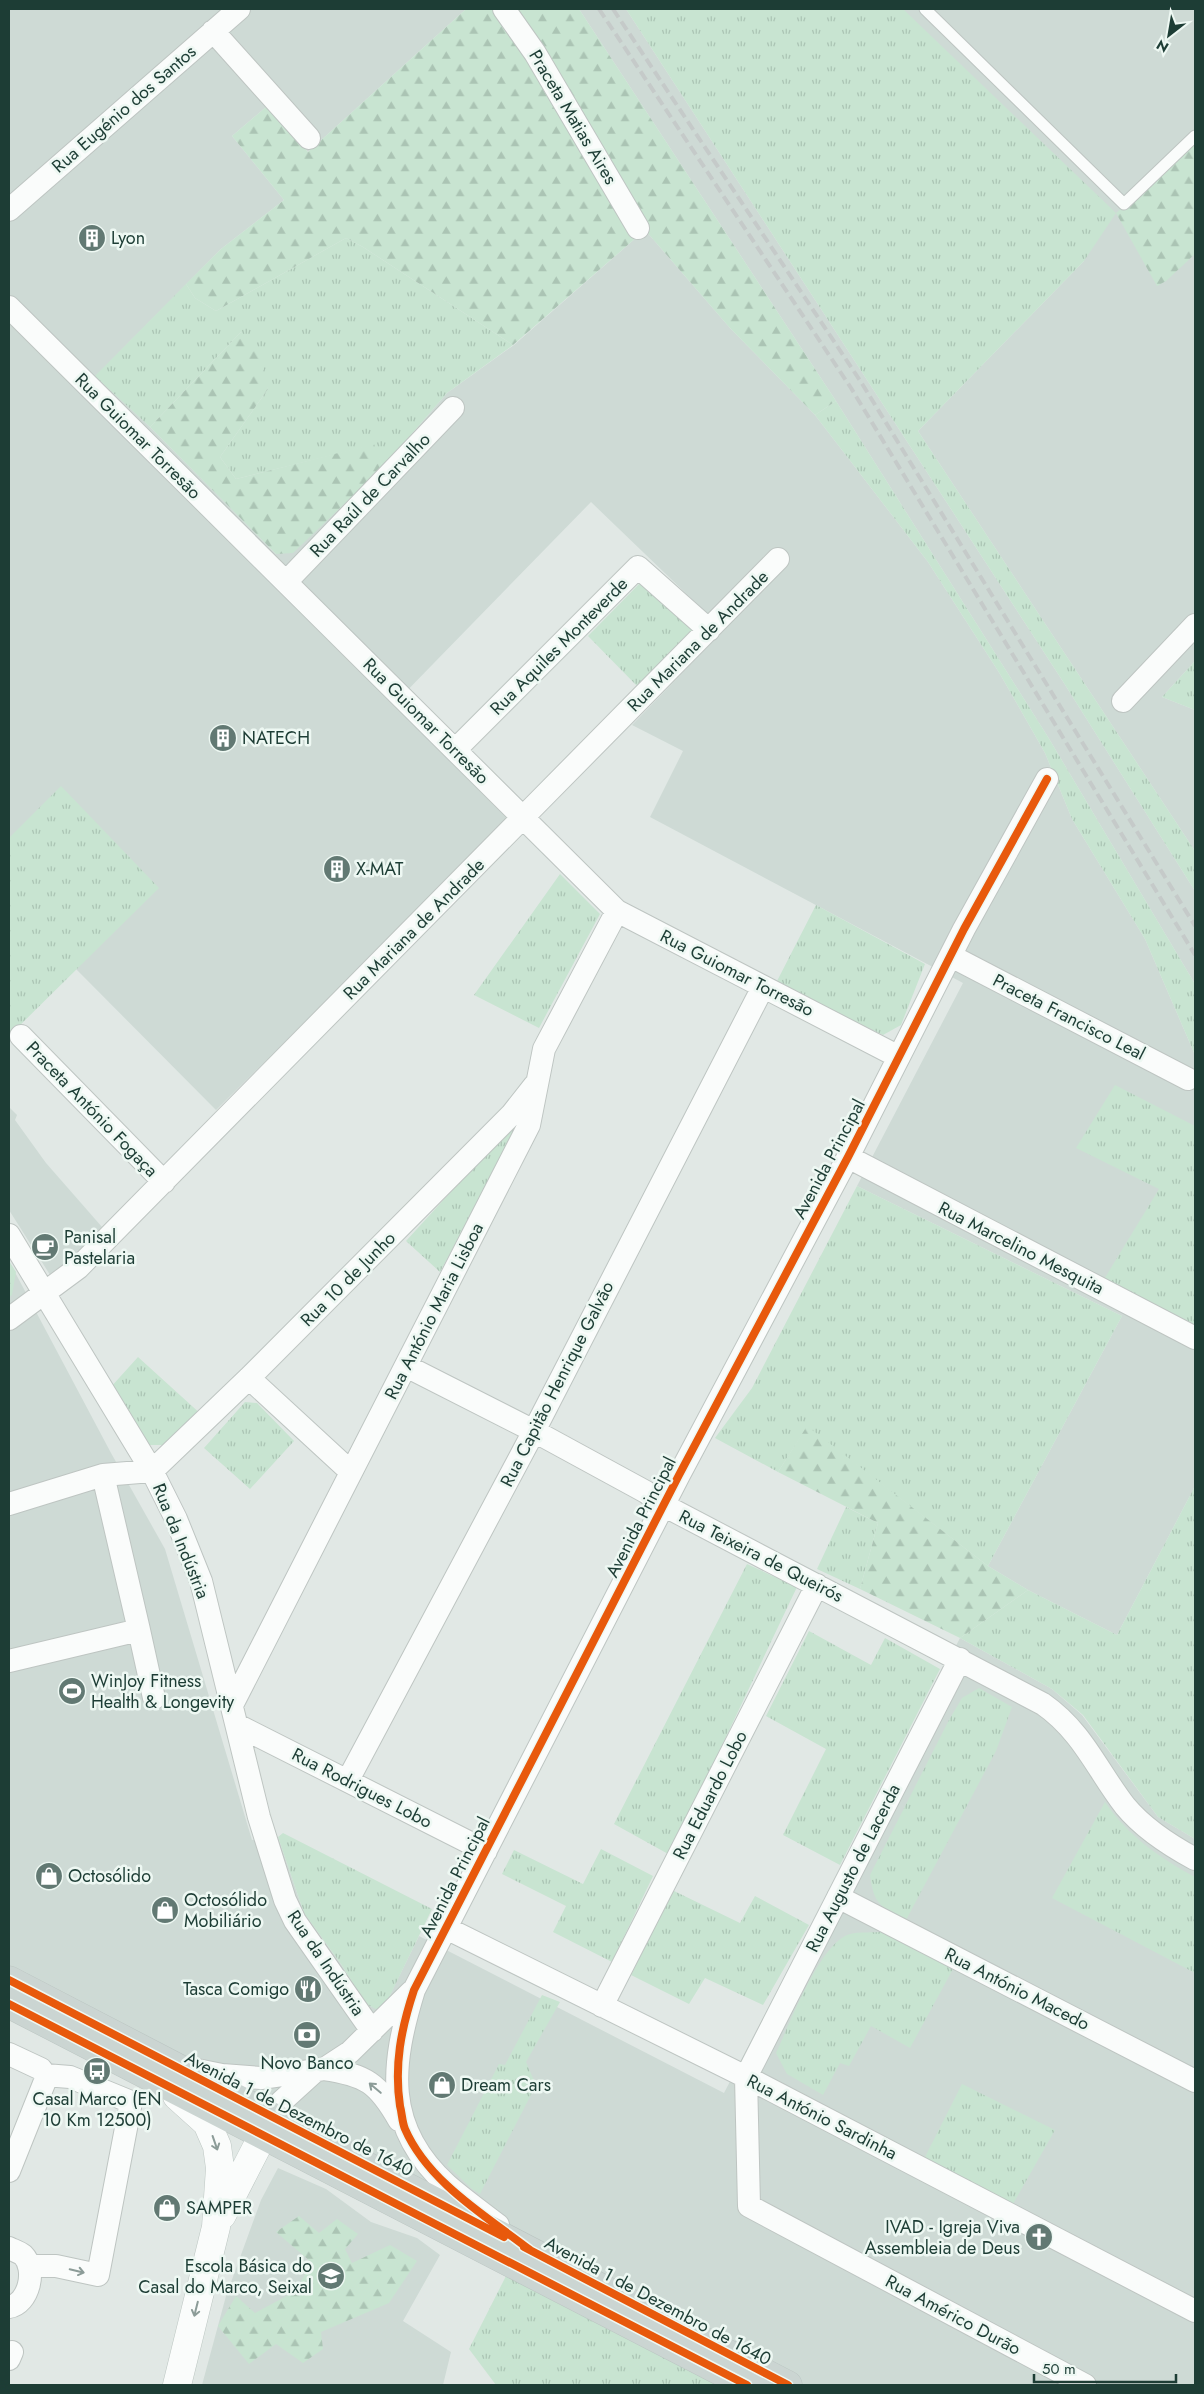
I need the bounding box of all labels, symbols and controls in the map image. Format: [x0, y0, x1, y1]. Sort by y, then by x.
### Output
north arrow [1144, 10, 1194, 60]
text: N [1152, 35, 1172, 58]
street label: Rua Eugénio dos Santos [46, 39, 202, 179]
street label: Praceta Matias Aires [522, 45, 624, 189]
building icon: Lyon [77, 223, 107, 253]
place label: Lyon [111, 225, 145, 251]
street label: Rua Guiomar Torresão [69, 367, 207, 505]
street label: Rua Raúl de Carvalho [304, 427, 436, 563]
street label: Rua Mariana de Andrade [621, 564, 775, 718]
street label: Rua Aquiles Monteverde [484, 571, 634, 721]
street label: Rua Guiomar Torresão [357, 652, 495, 790]
building icon: NATECH [208, 723, 238, 753]
place label: NATECH [242, 725, 310, 751]
street label: Rua Mariana de Andrade [337, 852, 491, 1006]
building icon: X-MAT [322, 854, 352, 884]
place label: X-MAT [356, 856, 404, 882]
street label: Rua Guiomar Torresão [656, 923, 818, 1023]
street label: Praceta Francisco Leal [988, 967, 1150, 1067]
street label: Praceta António Fogaça [20, 1035, 164, 1183]
street label: Avenida Principal [786, 1094, 872, 1224]
street label: Rua Marcelino Mesquita [934, 1195, 1108, 1301]
street label: Rua António Maria Lisboa [378, 1218, 490, 1404]
place label: Panisal Pastelaria [64, 1224, 135, 1271]
street label: Rua 10 de Junho [294, 1225, 402, 1333]
cafe icon: Panisal Pastelaria [30, 1232, 60, 1262]
street label: Rua Capitão Henrique Galvão [494, 1276, 620, 1491]
street label: Avenida Principal [599, 1452, 683, 1582]
street label: Rua da Indústria [146, 1479, 216, 1603]
street label: Rua Teixeira de Queirós [674, 1503, 848, 1609]
place label: WinJoy Fitness Health & Longevity [91, 1668, 234, 1715]
sports icon: WinJoy Fitness Health & Longevity [57, 1676, 87, 1706]
street label: Rua Eduardo Lobo [666, 1726, 754, 1864]
street label: Rua Rodrigues Lobo [287, 1741, 437, 1835]
street label: Rua Augusto de Lacerda [799, 1779, 907, 1957]
street label: Avenida Principal [413, 1812, 497, 1942]
shop icon: Octosólido [34, 1861, 64, 1891]
place label: Octosólido [68, 1863, 151, 1889]
place label: Octosólido Mobiliário [184, 1887, 267, 1934]
shop icon: Octosólido Mobiliário [150, 1895, 180, 1925]
street label: Rua da Indústria [281, 1905, 371, 2021]
street label: Rua António Macedo [940, 1941, 1094, 2037]
restaurant icon: Tasca Comigo [293, 1974, 323, 2004]
place label: Tasca Comigo [183, 1976, 289, 2002]
bank icon: Novo Banco [292, 2020, 322, 2050]
street label: Avenida 1 de Dezembro de 1640 [180, 2045, 418, 2183]
place label: Novo Banco [261, 2050, 354, 2076]
bus stop icon: Casal Marco (EN 10 Km 12500) [82, 2056, 112, 2086]
street label: Rua António Sardinha [742, 2068, 902, 2166]
shop icon: Dream Cars [427, 2070, 457, 2100]
place label: Dream Cars [461, 2072, 551, 2098]
one-way arrow [369, 2082, 382, 2093]
place label: Casal Marco (EN 10 Km 12500) [33, 2086, 161, 2133]
one-way arrow [211, 2135, 220, 2150]
shop icon: SAMPER [152, 2193, 182, 2223]
place label: SAMPER [186, 2195, 252, 2221]
place label: IVAD - Igreja Viva Assembleia de Deus [865, 2214, 1020, 2261]
church icon: IVAD - Igreja Viva Assembleia de Deus [1024, 2222, 1054, 2252]
street label: Avenida 1 de Dezembro de 1640 [540, 2230, 776, 2372]
place label: Escola Básica do Casal do Marco, Seixal [138, 2253, 312, 2300]
school or university icon: Escola Básica do Casal do Marco, Seixal [316, 2261, 346, 2291]
one-way arrow [69, 2267, 85, 2276]
street label: Rua Américo Durão [881, 2268, 1025, 2362]
one-way arrow [191, 2300, 200, 2316]
scale bar [1034, 2352, 1176, 2384]
text: 50 m [1042, 2358, 1076, 2380]

